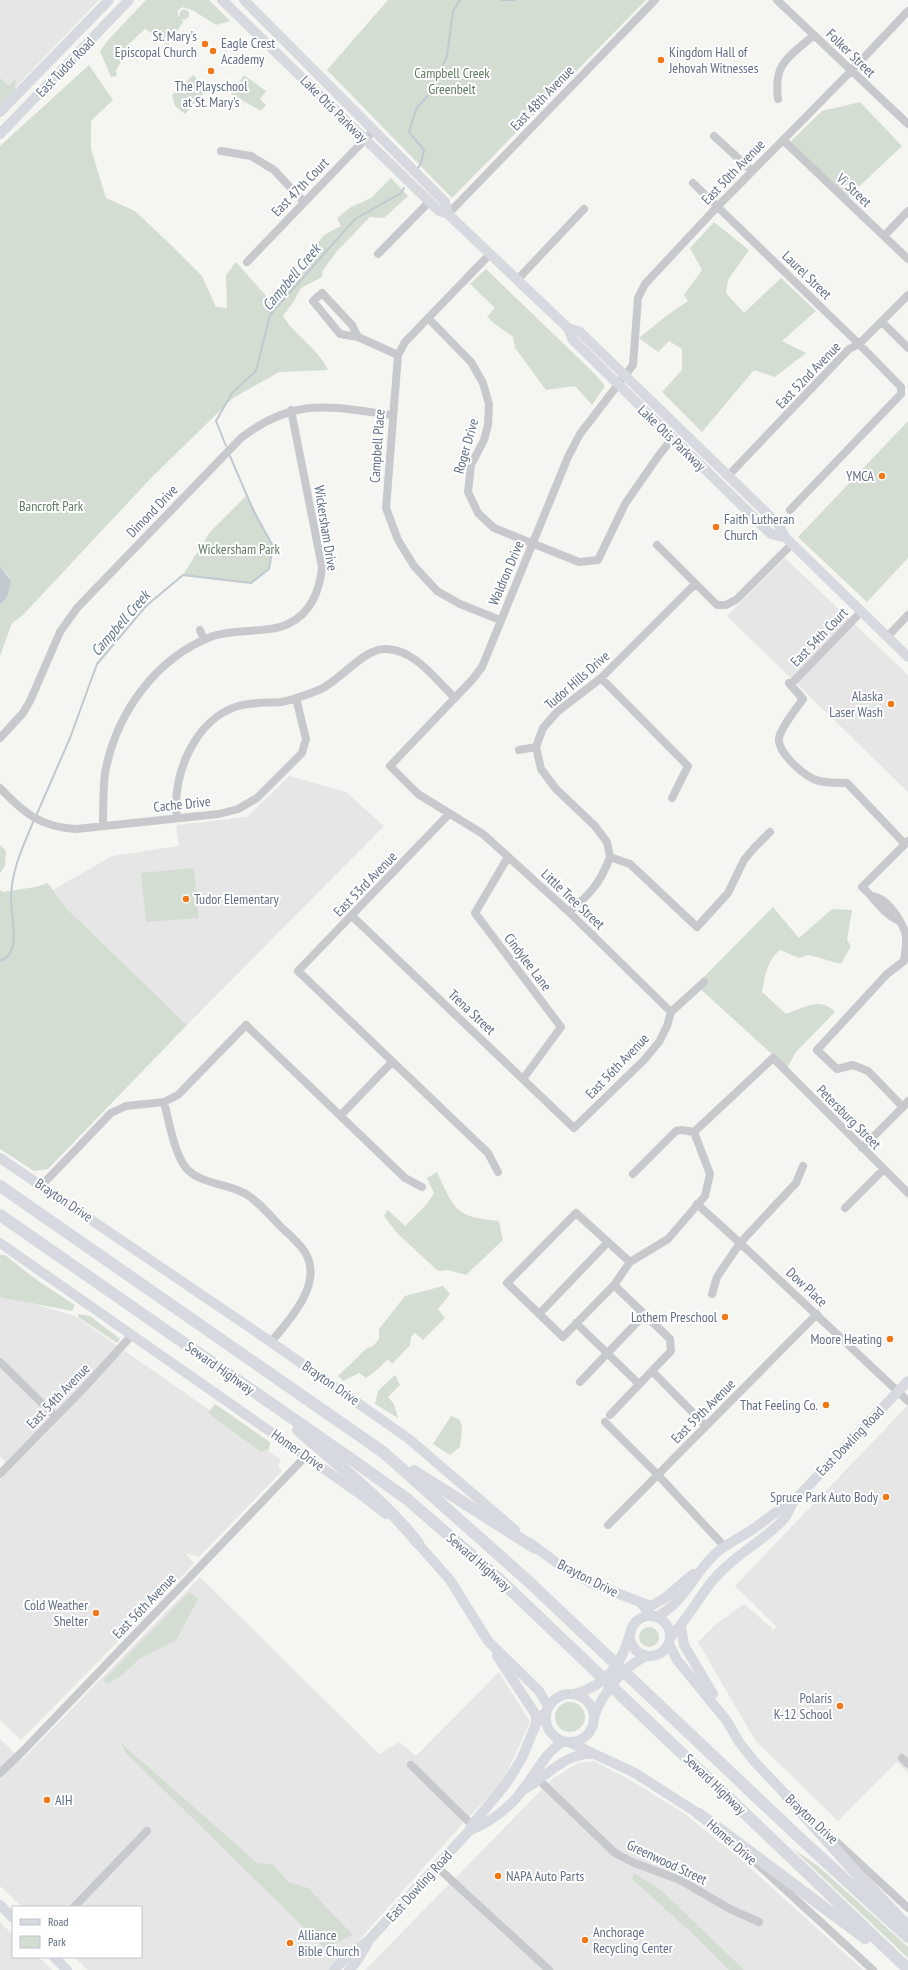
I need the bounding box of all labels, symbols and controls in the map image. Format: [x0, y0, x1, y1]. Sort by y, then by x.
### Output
street label: Folker Street [822, 25, 880, 81]
place label: St. Mary's Episcopal Church [115, 27, 197, 61]
street label: East Tudor Road [32, 33, 98, 101]
place label: Eagle Crest Academy [221, 34, 275, 68]
marker: St. Mary's Episcopal Church [200, 39, 210, 49]
place label: Kingdom Hall of Jehovah Witnesses [668, 43, 759, 77]
marker: Eagle Crest Academy [208, 46, 218, 56]
marker: Kingdom Hall of Jehovah Witnesses [656, 55, 666, 65]
street label: East 48th Avenue [506, 61, 578, 134]
park label: Campbell Creek Greenbelt [414, 64, 490, 98]
marker: The Playschool at St. Mary's [206, 66, 216, 76]
street label: Lake Otis Parkway [297, 72, 372, 147]
place label: The Playschool at St. Mary's [175, 77, 248, 111]
street label: East 50th Avenue [697, 135, 769, 208]
street label: East 47th Court [268, 154, 333, 220]
street label: Vi Street [832, 169, 875, 211]
water label: Campbell Creek [258, 238, 326, 314]
street label: Laurel Street [778, 247, 836, 303]
street label: East 52nd Avenue [772, 338, 844, 412]
street label: Lake Otis Parkway [634, 401, 710, 475]
street label: Campbell Place [365, 408, 389, 484]
street label: Roger Drive [450, 416, 482, 476]
place label: YMCA [846, 467, 874, 485]
marker: YMCA [877, 471, 887, 481]
street label: Dimond Drive [123, 481, 182, 541]
street label: Wickersham Drive [310, 484, 342, 572]
park label: Bancroft Park [19, 497, 84, 515]
place label: Faith Lutheran Church [724, 510, 794, 544]
marker: Faith Lutheran Church [711, 522, 721, 532]
street label: Waldron Drive [484, 538, 528, 608]
park label: Wickersham Park [198, 540, 280, 558]
water label: Campbell Creek [86, 585, 155, 660]
street label: East 54th Court [787, 604, 852, 670]
street label: Tudor Hills Drive [541, 647, 613, 713]
place label: Alaska Laser Wash [829, 687, 883, 721]
marker: Alaska Laser Wash [886, 699, 896, 709]
street label: Cache Drive [153, 792, 212, 816]
street label: East 53rd Avenue [329, 848, 401, 920]
street label: Little Tree Street [537, 865, 609, 933]
place label: Tudor Elementary [194, 890, 279, 908]
marker: Tudor Elementary [181, 894, 191, 904]
street label: Cindylee Lane [500, 930, 556, 995]
street label: Trena Street [445, 986, 500, 1039]
street label: East 56th Avenue [581, 1029, 653, 1102]
street label: Petersburg Street [813, 1081, 885, 1153]
street label: Brayton Drive [32, 1174, 96, 1226]
street label: Dow Place [783, 1263, 832, 1311]
place label: Lothem Preschool [631, 1308, 718, 1326]
marker: Lothem Preschool [720, 1312, 730, 1322]
place label: Moore Heating [810, 1330, 882, 1348]
marker: Moore Heating [885, 1334, 895, 1344]
street label: Seward Highway [182, 1338, 259, 1399]
street label: Brayton Drive [299, 1357, 363, 1409]
street label: East 54th Avenue [22, 1359, 94, 1432]
street label: East 59th Avenue [667, 1375, 739, 1447]
place label: That Feeling Co. [740, 1396, 818, 1414]
marker: That Feeling Co. [821, 1400, 831, 1410]
street label: East Dowling Road [812, 1402, 888, 1480]
street label: Homer Drive [268, 1425, 328, 1475]
place label: Spruce Park Auto Body [770, 1488, 879, 1506]
marker: Spruce Park Auto Body [881, 1492, 891, 1502]
street label: Seward Highway [443, 1529, 516, 1596]
street label: Brayton Drive [555, 1555, 622, 1601]
street label: East 56th Avenue [108, 1569, 180, 1642]
place label: Cold Weather Shelter [24, 1596, 88, 1630]
marker: Cold Weather Shelter [91, 1608, 101, 1618]
place label: Polaris K-12 School [774, 1689, 833, 1723]
marker: Polaris K-12 School [835, 1701, 845, 1711]
street label: Seward Highway [680, 1750, 751, 1819]
street label: Brayton Drive [782, 1790, 842, 1848]
place label: AIH [55, 1791, 72, 1809]
marker: AIH [42, 1795, 52, 1805]
street label: Homer Drive [703, 1815, 761, 1869]
street label: Greenwood Street [624, 1836, 710, 1889]
street label: East Dowling Road [382, 1847, 456, 1925]
place label: NAPA Auto Parts [506, 1867, 584, 1885]
marker: NAPA Auto Parts [493, 1871, 503, 1881]
legend [12, 1906, 142, 1958]
text: Road [48, 1914, 68, 1929]
place label: Anchorage Recycling Center [593, 1923, 673, 1957]
place label: Alliance Bible Church [298, 1926, 359, 1960]
text: Park [48, 1934, 66, 1949]
marker: Anchorage Recycling Center [580, 1935, 590, 1945]
marker: Alliance Bible Church [285, 1938, 295, 1948]

